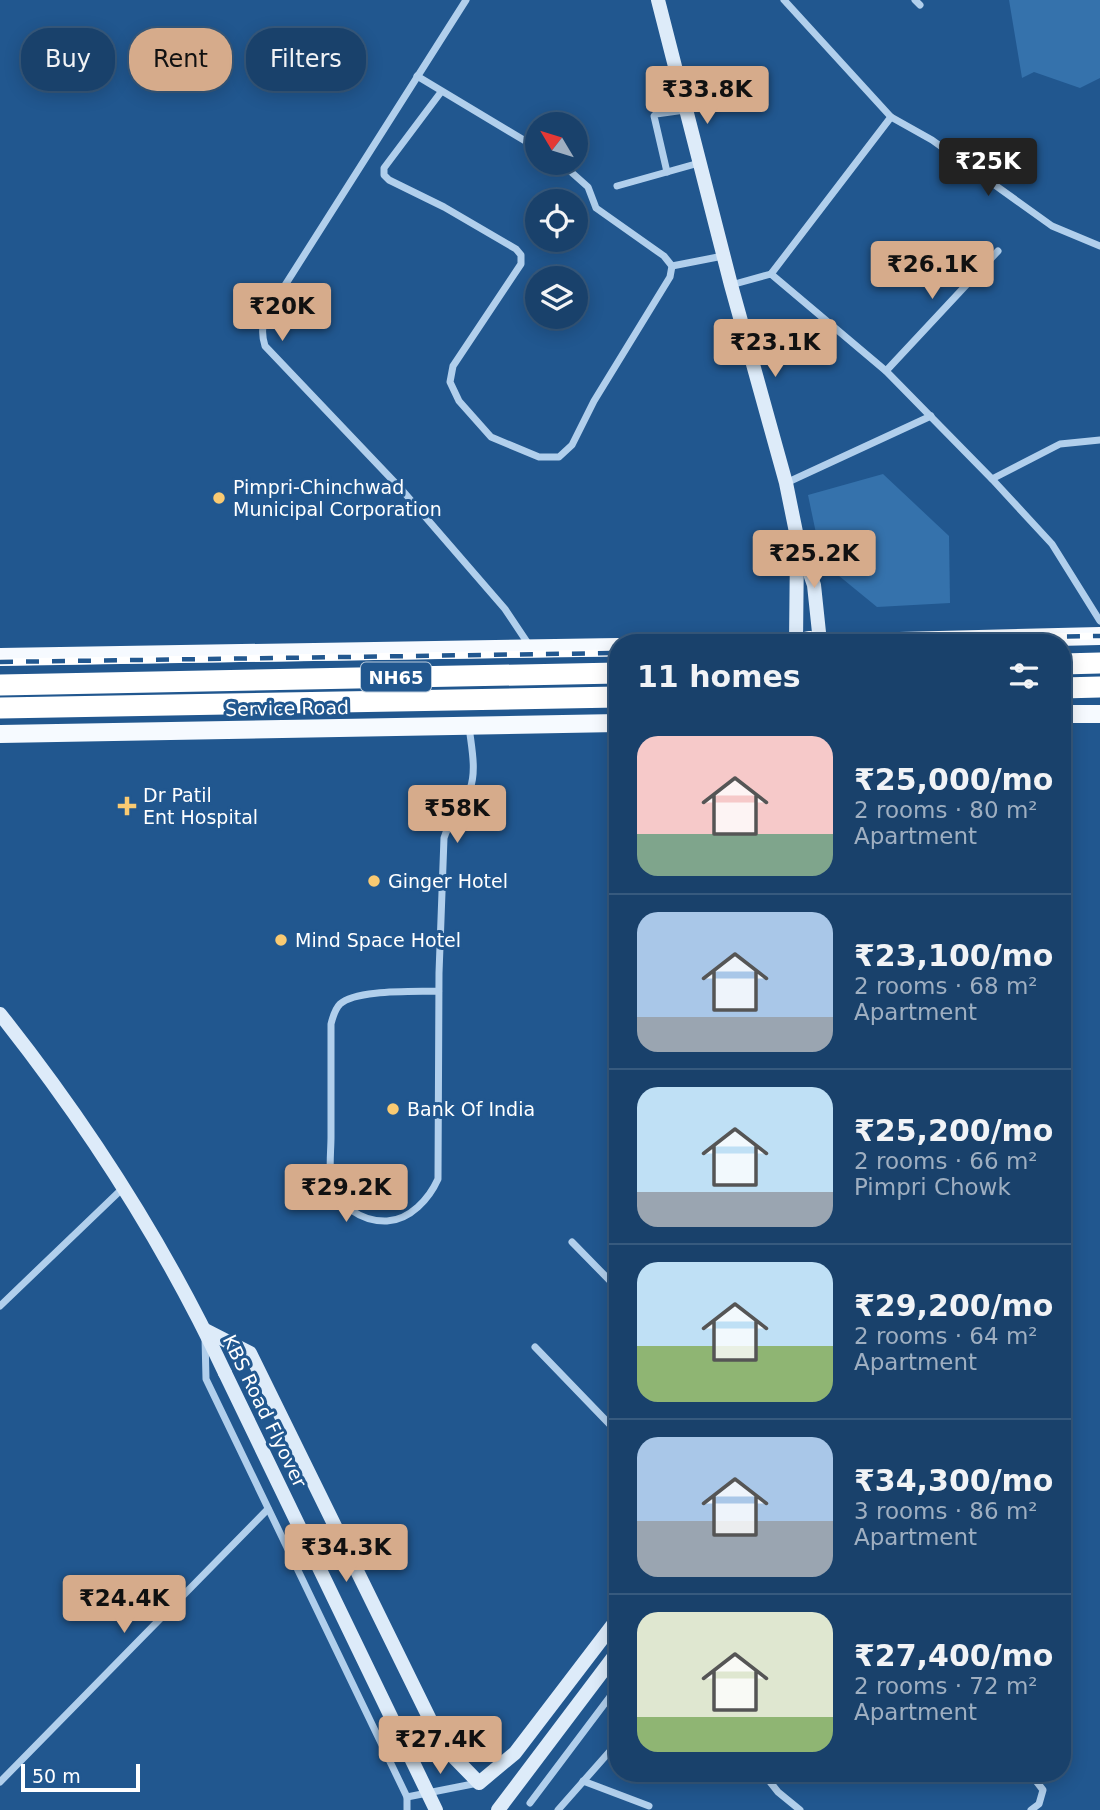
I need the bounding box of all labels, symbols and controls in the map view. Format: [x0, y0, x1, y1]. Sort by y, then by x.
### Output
chip: Buy [21, 28, 115, 91]
chip: Rent [129, 28, 232, 91]
chip: Filters [246, 28, 366, 91]
pin: ₹33.8K [650, 66, 764, 126]
text: ₹33.8K [662, 76, 752, 102]
north arrow [525, 112, 588, 175]
map controls [525, 112, 588, 329]
pin: ₹25K [947, 138, 1029, 198]
text: ₹25K [955, 148, 1021, 174]
button: locate [525, 189, 588, 252]
pin: ₹26.1K [875, 242, 989, 301]
text: ₹26.1K [887, 251, 977, 277]
button: layers [525, 266, 588, 329]
pin: ₹20K [241, 284, 323, 343]
text: ₹20K [249, 293, 315, 319]
pin: ₹23.1K [718, 320, 832, 379]
text: ₹23.1K [730, 329, 820, 355]
place label: Pimpri-Chinchwad Municipal Corporation [233, 476, 442, 520]
marker: Pimpri-Chinchwad Municipal Corporation [211, 490, 227, 506]
pin: ₹25.2K [757, 530, 871, 590]
text: ₹25.2K [769, 540, 859, 566]
icon: filters [1005, 657, 1043, 695]
text: 11 homes [637, 659, 801, 694]
road number: NH65 [361, 662, 431, 692]
street label: Service Road [225, 696, 349, 720]
text: ₹25,000/mo [854, 762, 1053, 797]
icon: home [693, 764, 777, 848]
place label: Dr Patil Ent Hospital [143, 784, 258, 828]
pin: ₹58K [416, 786, 498, 845]
text: ₹58K [424, 795, 490, 821]
marker: Dr Patil Ent Hospital [117, 796, 137, 816]
text: 2 rooms · 80 m² [854, 797, 1038, 823]
text: Apartment [854, 823, 977, 849]
place label: Ginger Hotel [388, 870, 508, 892]
marker: Ginger Hotel [366, 873, 382, 889]
place label: Mind Space Hotel [295, 929, 461, 951]
marker: Mind Space Hotel [273, 932, 289, 948]
text: ₹23,100/mo [854, 938, 1053, 973]
icon: home [693, 940, 777, 1024]
text: 2 rooms · 68 m² [854, 973, 1038, 999]
text: Apartment [854, 999, 977, 1025]
place label: Bank Of India [407, 1098, 535, 1120]
marker: Bank Of India [385, 1101, 401, 1117]
text: ₹25,200/mo [854, 1113, 1053, 1148]
icon: home [693, 1115, 777, 1199]
text: 2 rooms · 66 m² [854, 1148, 1038, 1174]
pin: ₹29.2K [289, 1164, 403, 1224]
text: ₹29.2K [301, 1174, 391, 1200]
text: Pimpri Chowk [854, 1174, 1011, 1200]
text: ₹29,200/mo [854, 1288, 1053, 1323]
icon: home [693, 1290, 777, 1374]
text: 2 rooms · 64 m² [854, 1323, 1038, 1349]
street label: KBS Road Flyover [219, 1331, 312, 1491]
text: Apartment [854, 1349, 977, 1375]
text: ₹34,300/mo [854, 1463, 1053, 1498]
icon: home [693, 1465, 777, 1549]
text: 3 rooms · 86 m² [854, 1498, 1038, 1524]
pin: ₹34.3K [289, 1524, 403, 1584]
text: Apartment [854, 1524, 977, 1550]
text: ₹34.3K [301, 1534, 391, 1560]
pin: ₹24.4K [67, 1576, 181, 1635]
text: ₹24.4K [79, 1585, 169, 1611]
text: ₹27,400/mo [854, 1638, 1053, 1673]
icon: home [693, 1640, 777, 1724]
text: 2 rooms · 72 m² [854, 1673, 1038, 1699]
text: Apartment [854, 1699, 977, 1725]
pin: ₹27.4K [383, 1716, 497, 1776]
text: ₹27.4K [395, 1726, 485, 1752]
scale bar [21, 1761, 140, 1793]
text: 50 m [32, 1765, 81, 1787]

